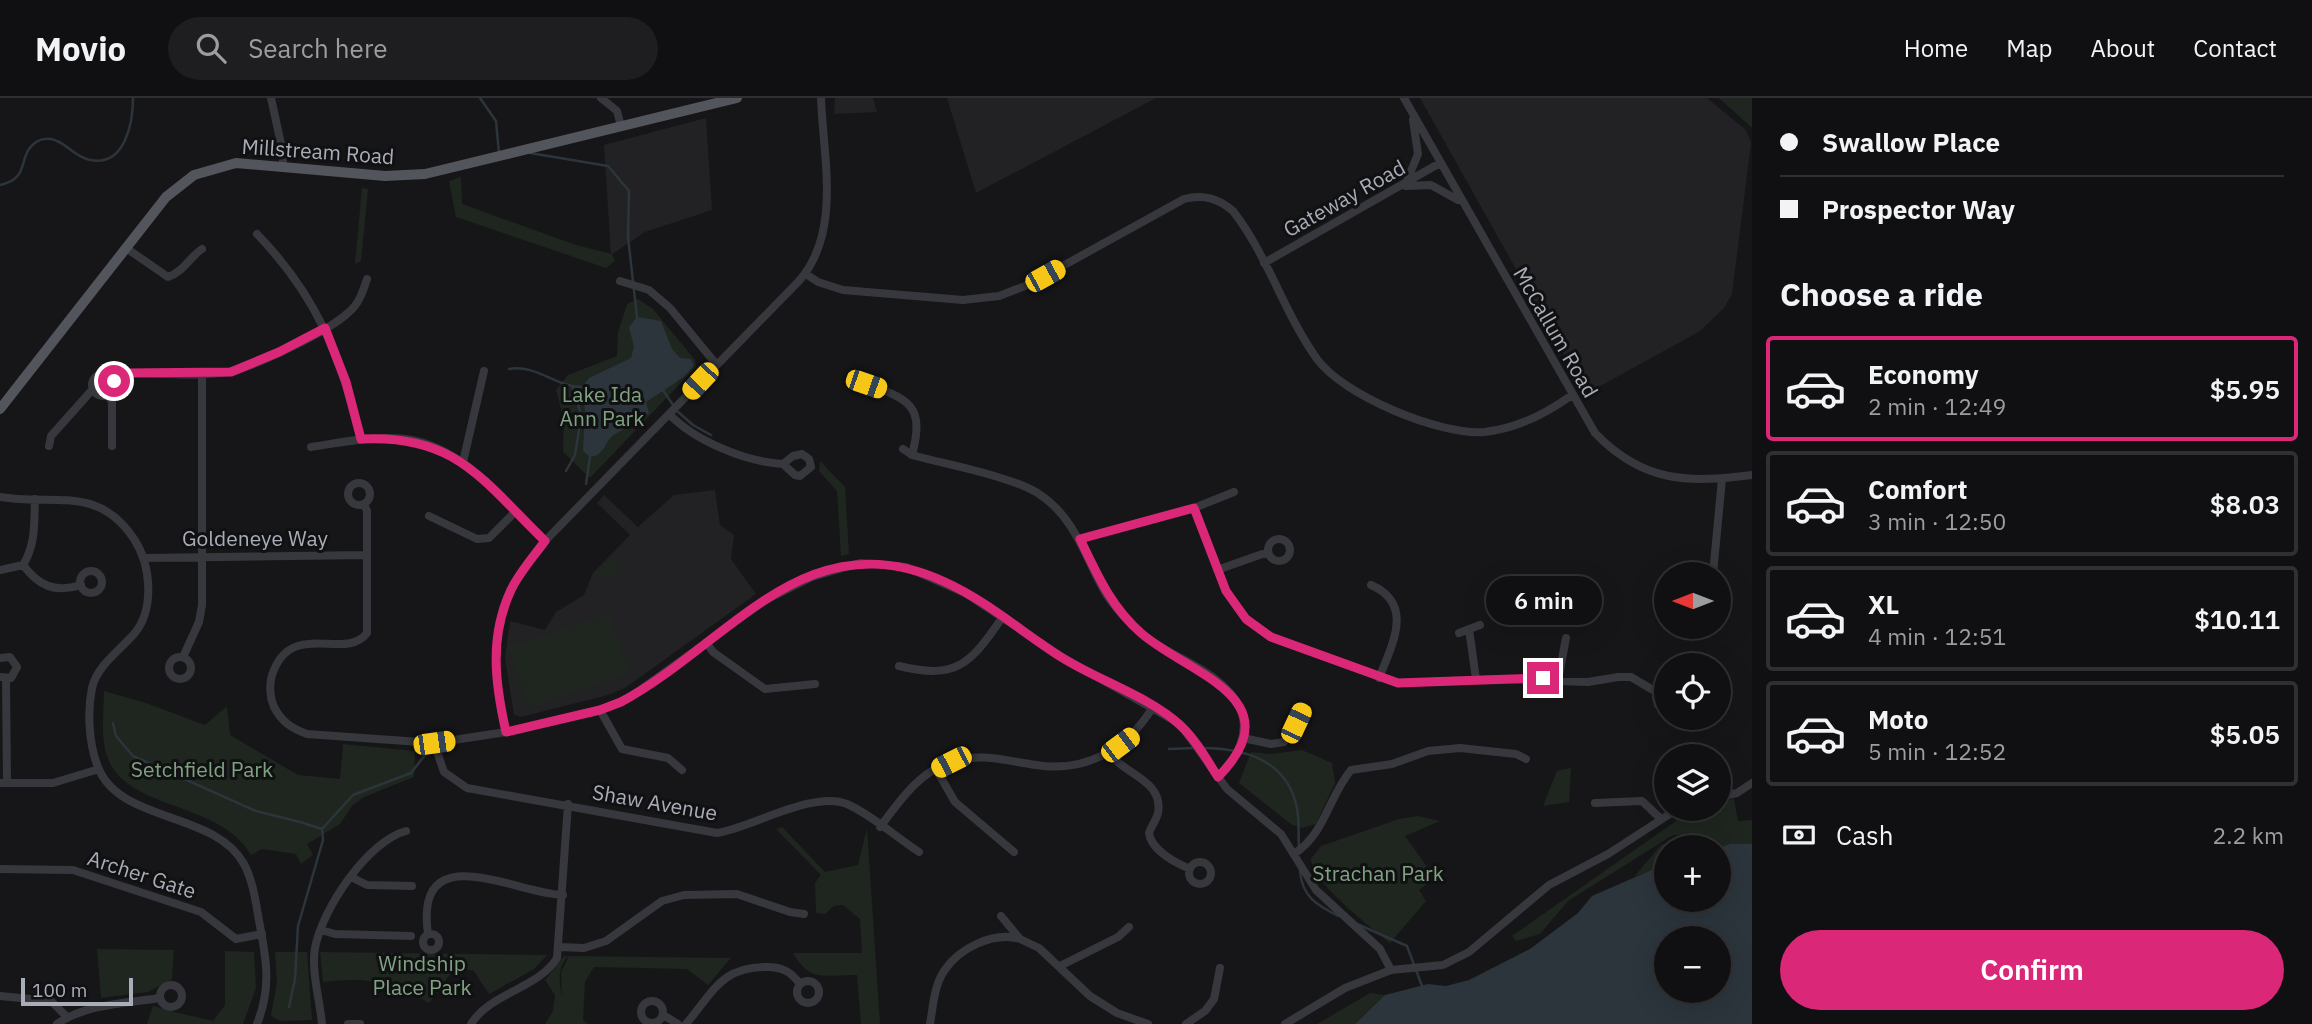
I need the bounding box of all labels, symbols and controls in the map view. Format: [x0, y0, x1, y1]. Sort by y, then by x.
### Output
search box [168, 17, 658, 80]
text: Movio [35, 27, 126, 70]
icon: search [192, 29, 230, 67]
text: Search here [248, 31, 388, 65]
text: Home [1904, 32, 1968, 64]
text: Map [2006, 32, 2052, 64]
text: About [2090, 32, 2155, 64]
text: Contact [2193, 32, 2277, 64]
text: Swallow Place [1822, 125, 2000, 159]
street label: Millstream Road [241, 132, 395, 170]
street label: Gateway Road [1278, 153, 1410, 243]
text: Prospector Way [1822, 192, 2015, 226]
car [1022, 257, 1069, 295]
street label: McCallum Road [1507, 261, 1605, 403]
text: Choose a ride [1780, 273, 1983, 315]
icon: car [1784, 357, 1847, 420]
text: Economy [1868, 357, 1979, 391]
car [678, 358, 723, 404]
route start [98, 365, 130, 397]
car [843, 367, 890, 401]
text: $5.95 [2210, 372, 2280, 406]
park label: Lake Ida Ann Park [560, 380, 644, 432]
text: 2 min · 12:49 [1868, 391, 2006, 421]
icon: car [1784, 472, 1847, 535]
text: Comfort [1868, 472, 1967, 506]
text: $8.03 [2210, 487, 2280, 521]
text: 3 min · 12:50 [1868, 506, 2006, 536]
street label: Goldeneye Way [182, 524, 329, 552]
north arrow [1654, 562, 1731, 639]
map controls [1654, 562, 1731, 1003]
callout: 6 min [1485, 576, 1601, 626]
text: 6 min [1514, 585, 1574, 615]
icon: car [1784, 587, 1847, 650]
text: XL [1868, 587, 1899, 621]
text: $10.11 [2194, 602, 2280, 636]
text: 4 min · 12:51 [1868, 621, 2006, 651]
button: locate [1654, 653, 1731, 730]
route end [1527, 662, 1559, 694]
car [1278, 700, 1315, 746]
icon: car [1784, 702, 1847, 765]
text: Moto [1868, 702, 1928, 736]
text: $5.05 [2210, 717, 2280, 751]
car [1097, 724, 1144, 766]
car [412, 730, 457, 756]
text: 5 min · 12:52 [1868, 736, 2006, 766]
car [928, 743, 975, 781]
button: layers [1654, 744, 1731, 821]
park label: Setchfield Park [131, 755, 273, 783]
street label: Shaw Avenue [590, 777, 720, 827]
icon: cash [1780, 816, 1818, 854]
text: Cash [1836, 818, 1893, 852]
text: 2.2 km [2213, 820, 2284, 850]
button: + [1654, 835, 1731, 912]
street label: Archer Gate [84, 843, 200, 905]
park label: Strachan Park [1312, 859, 1444, 887]
button: − [1654, 926, 1731, 1003]
button: Confirm [1780, 930, 2284, 1010]
park label: Windship Place Park [372, 949, 472, 1001]
scale bar [21, 975, 133, 1007]
text: 100 m [32, 978, 87, 1002]

